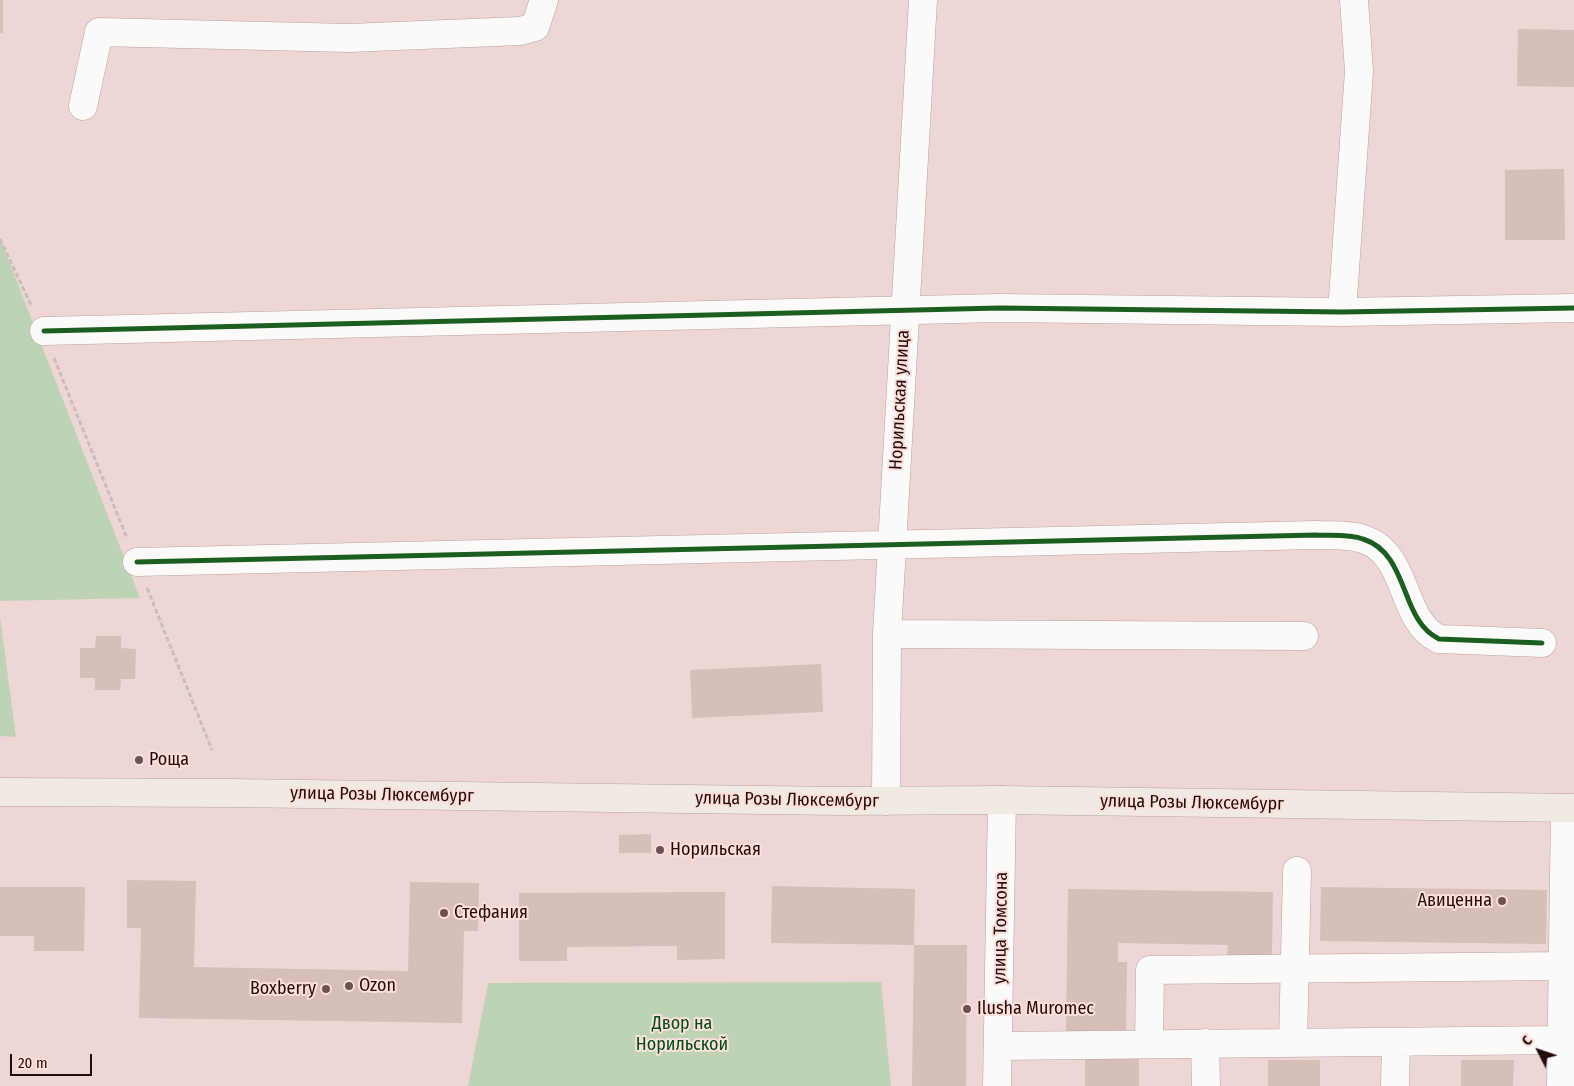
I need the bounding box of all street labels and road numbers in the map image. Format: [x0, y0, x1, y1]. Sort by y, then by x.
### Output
street label: Норильская улица [886, 329, 914, 471]
street label: улица Розы Люксембург [290, 783, 474, 807]
street label: улица Розы Люксембург [695, 788, 879, 812]
street label: улица Розы Люксембург [1100, 791, 1284, 815]
street label: улица Томсона [989, 872, 1013, 984]

